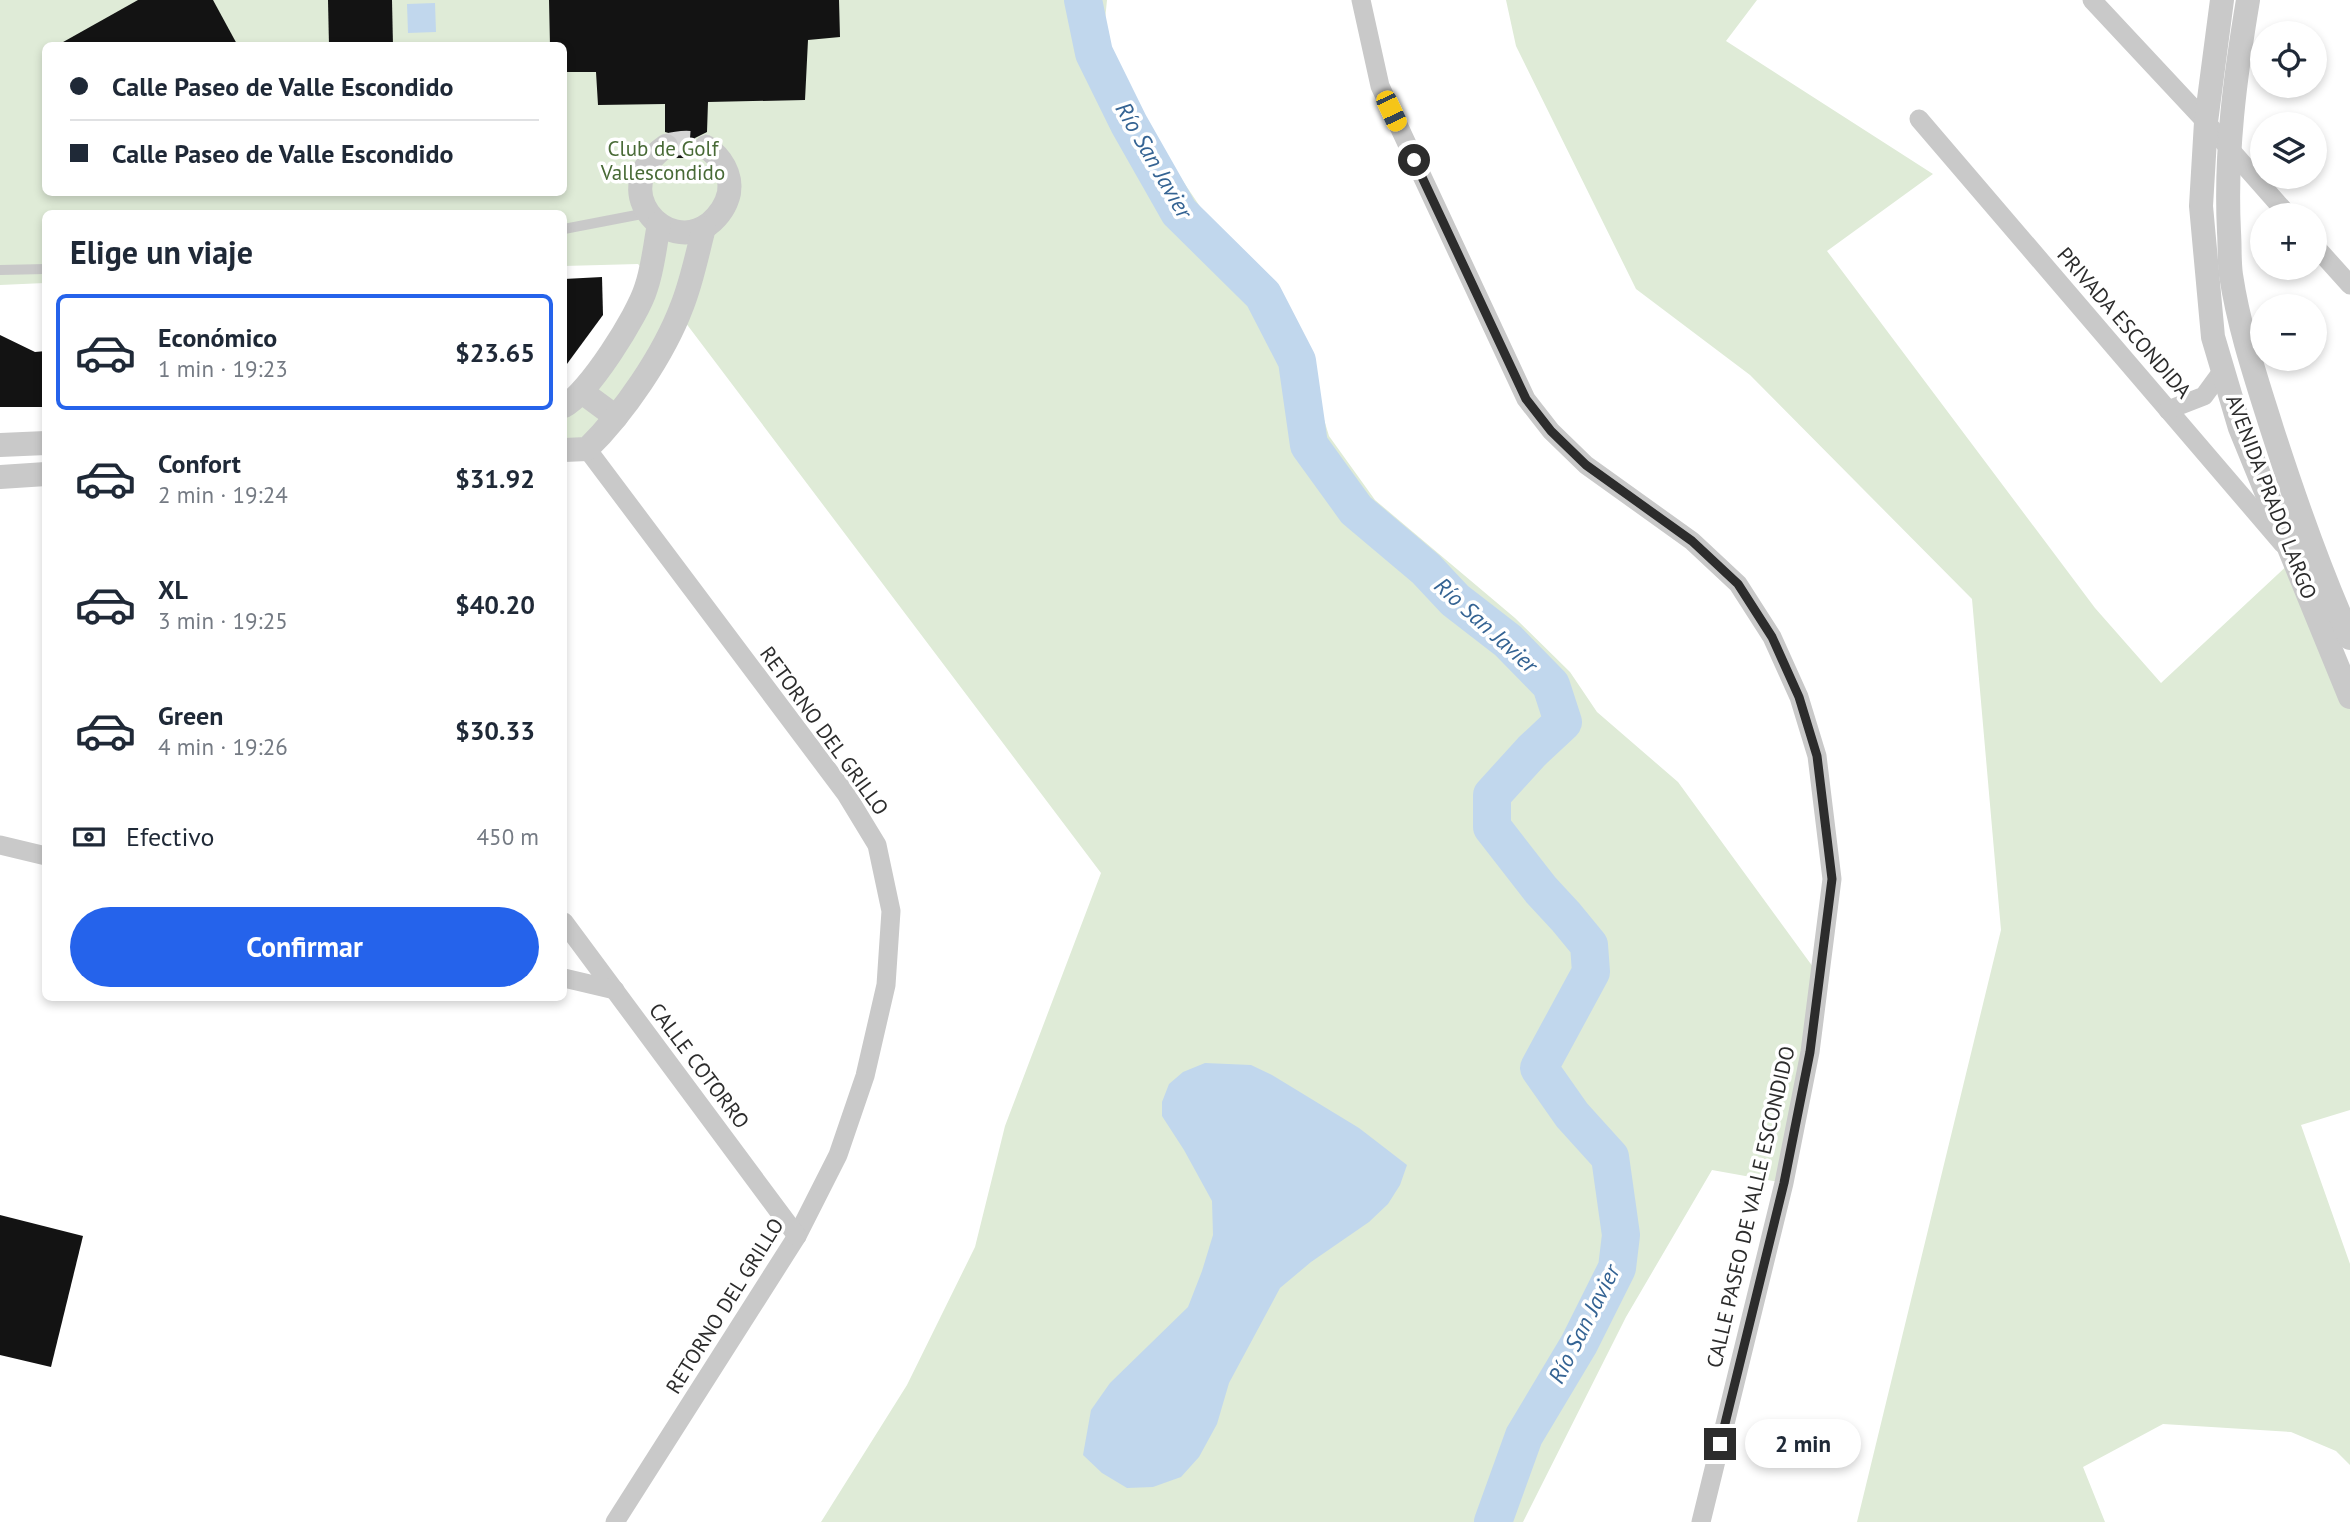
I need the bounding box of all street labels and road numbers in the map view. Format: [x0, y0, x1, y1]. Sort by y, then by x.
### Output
street label: PRIVADA ESCONDIDA [2051, 242, 2198, 404]
street label: AVENIDA PRADO LARGO [2220, 391, 2323, 603]
street label: RETORNO DEL GRILLO [754, 641, 895, 820]
street label: CALLE COTORRO [643, 997, 755, 1134]
street label: CALLE PASEO DE VALLE ESCONDIDO [1700, 1043, 1801, 1370]
street label: RETORNO DEL GRILLO [660, 1213, 790, 1399]

